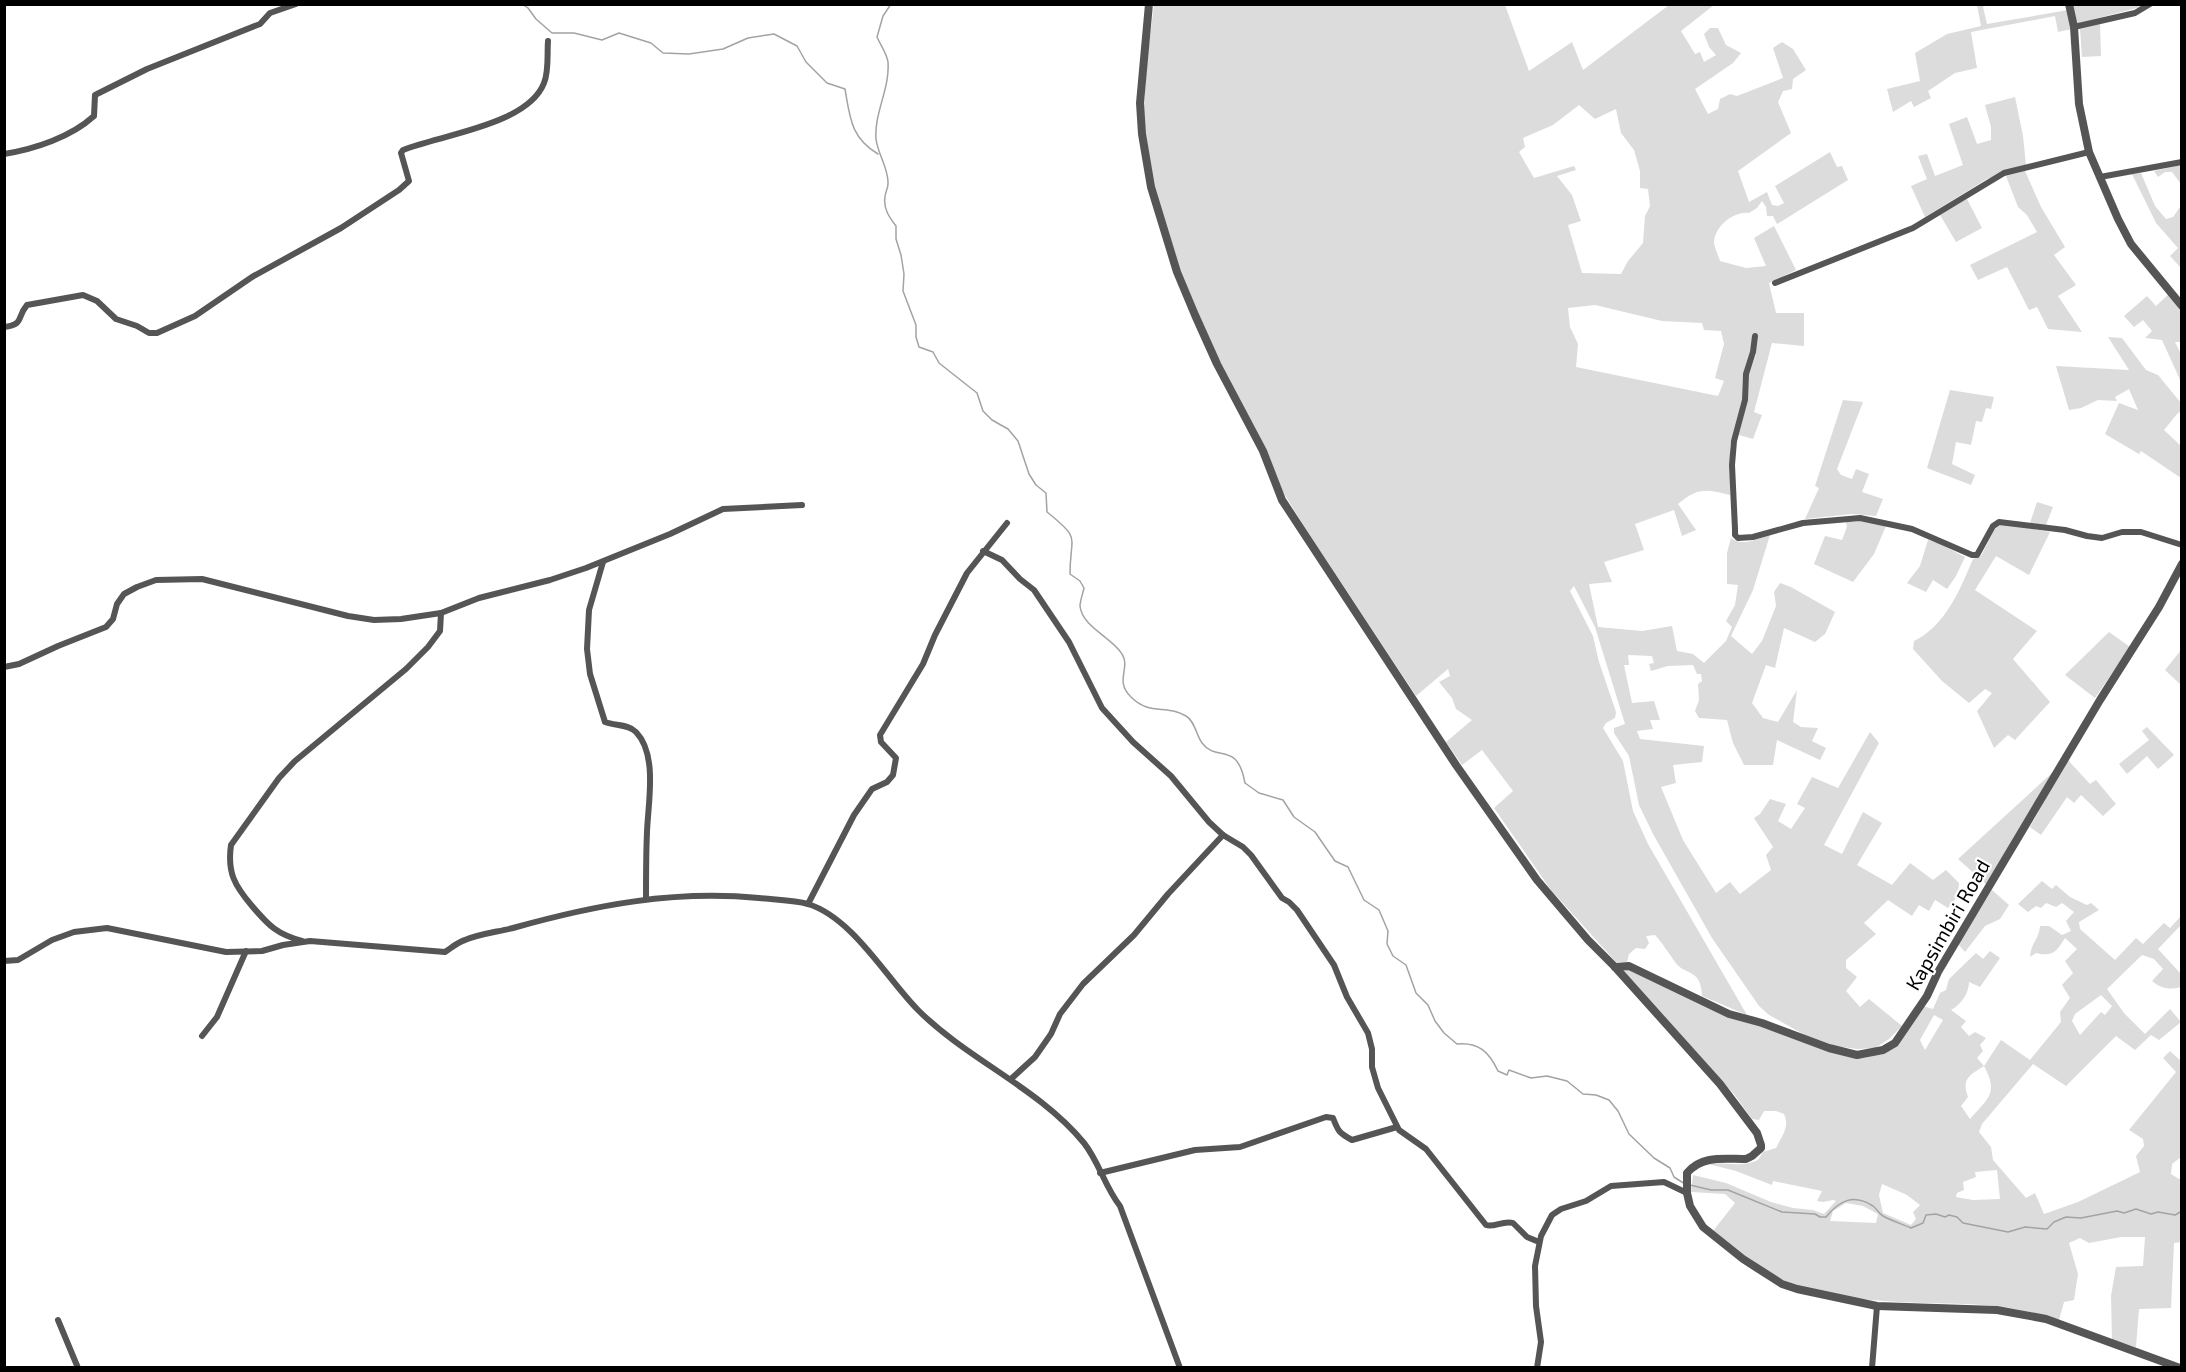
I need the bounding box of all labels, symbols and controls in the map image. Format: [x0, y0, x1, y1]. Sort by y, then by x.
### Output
street label: Kapsimbiri Road [1900, 855, 1994, 994]

